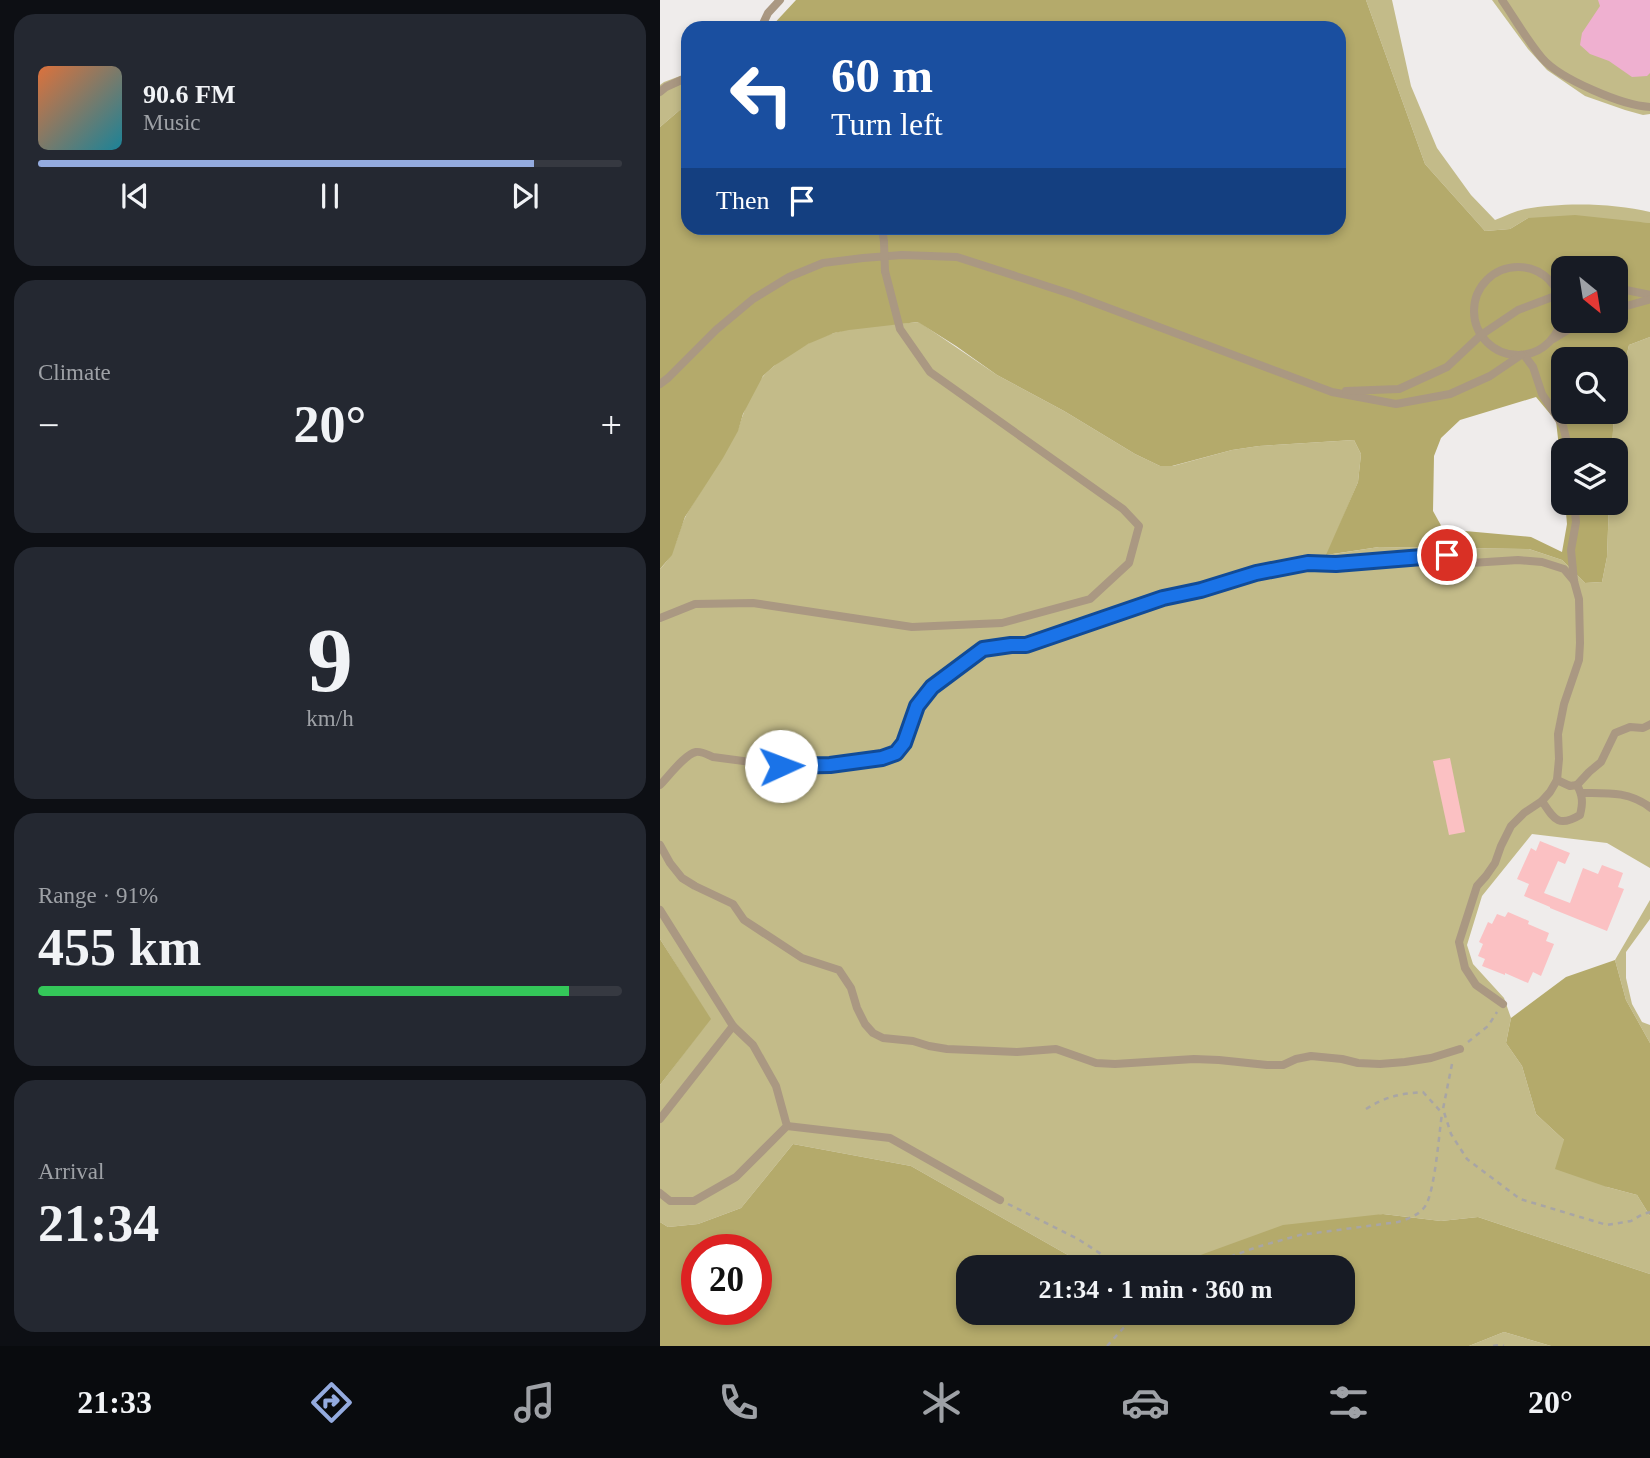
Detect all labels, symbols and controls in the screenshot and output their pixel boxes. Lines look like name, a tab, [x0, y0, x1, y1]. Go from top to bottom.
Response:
text: 60 m	[831, 48, 933, 103]
icon: left	[716, 49, 807, 140]
text: 90.6 FM	[143, 80, 235, 109]
text: Turn left	[831, 106, 943, 142]
text: Music	[143, 110, 201, 135]
icon: previous	[116, 177, 154, 215]
icon: pause	[311, 177, 349, 215]
icon: next	[506, 177, 544, 215]
icon: arrive	[783, 182, 821, 220]
text: Then	[716, 186, 769, 215]
north arrow	[1551, 256, 1628, 332]
map controls	[1551, 256, 1628, 515]
button: search	[1551, 347, 1628, 424]
text: Climate	[38, 360, 111, 385]
text: 20°	[294, 396, 366, 453]
text: −	[38, 404, 59, 446]
text: +	[601, 404, 622, 446]
button: layers	[1551, 438, 1628, 515]
pin	[1417, 525, 1477, 585]
icon: arrive	[1428, 536, 1466, 574]
text: 9	[307, 610, 353, 711]
text: km/h	[306, 706, 354, 731]
position arrow	[744, 729, 818, 803]
text: Range · 91%	[38, 883, 158, 908]
text: 455 km	[38, 919, 201, 976]
text: Arrival	[38, 1159, 104, 1184]
text: 21:34	[38, 1195, 159, 1252]
speed limit sign: 20	[681, 1234, 772, 1325]
text: 21:34 · 1 min · 360 m	[1039, 1275, 1273, 1304]
icon: directions	[307, 1378, 356, 1427]
icon: music	[510, 1378, 559, 1427]
icon: phone	[714, 1378, 763, 1427]
icon: climate	[917, 1378, 966, 1427]
icon: car	[1121, 1378, 1170, 1427]
icon: filters	[1324, 1378, 1373, 1427]
text: 21:33	[77, 1384, 152, 1420]
text: 20°	[1528, 1384, 1573, 1420]

